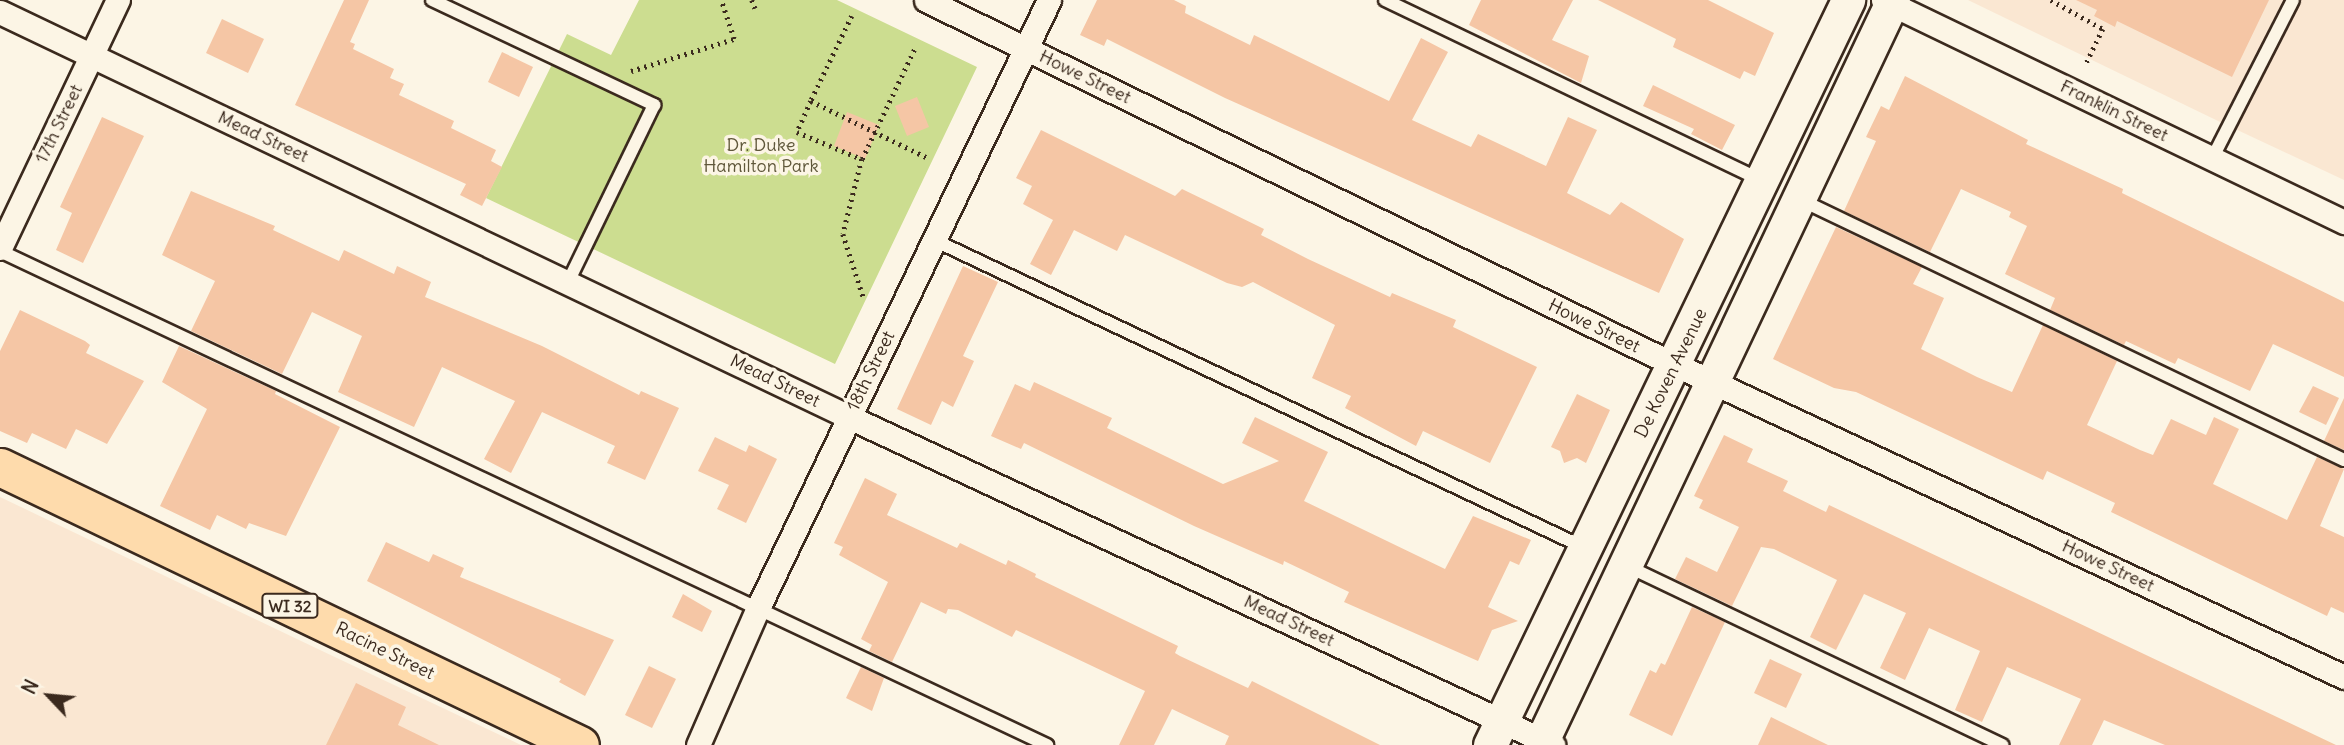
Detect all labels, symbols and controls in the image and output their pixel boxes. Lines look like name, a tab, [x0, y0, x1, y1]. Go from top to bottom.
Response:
street label: Howe Street	[1036, 46, 1134, 108]
street label: Franklin Street	[2057, 76, 2171, 146]
street label: 17th Street	[31, 81, 87, 167]
street label: Mead Street	[214, 107, 312, 167]
park label: Dr. Duke Hamilton Park	[703, 135, 819, 178]
street label: Howe Street	[1545, 295, 1643, 357]
street label: De Koven Avenue	[1630, 305, 1712, 441]
street label: 18th Street	[842, 327, 900, 415]
street label: Mead Street	[727, 350, 823, 412]
street label: Howe Street	[2058, 535, 2158, 597]
street label: Mead Street	[1240, 591, 1338, 651]
road number: WI 32	[260, 594, 320, 618]
street label: Racine Street	[332, 618, 438, 684]
north arrow	[14, 661, 84, 731]
text: N	[16, 676, 44, 698]

